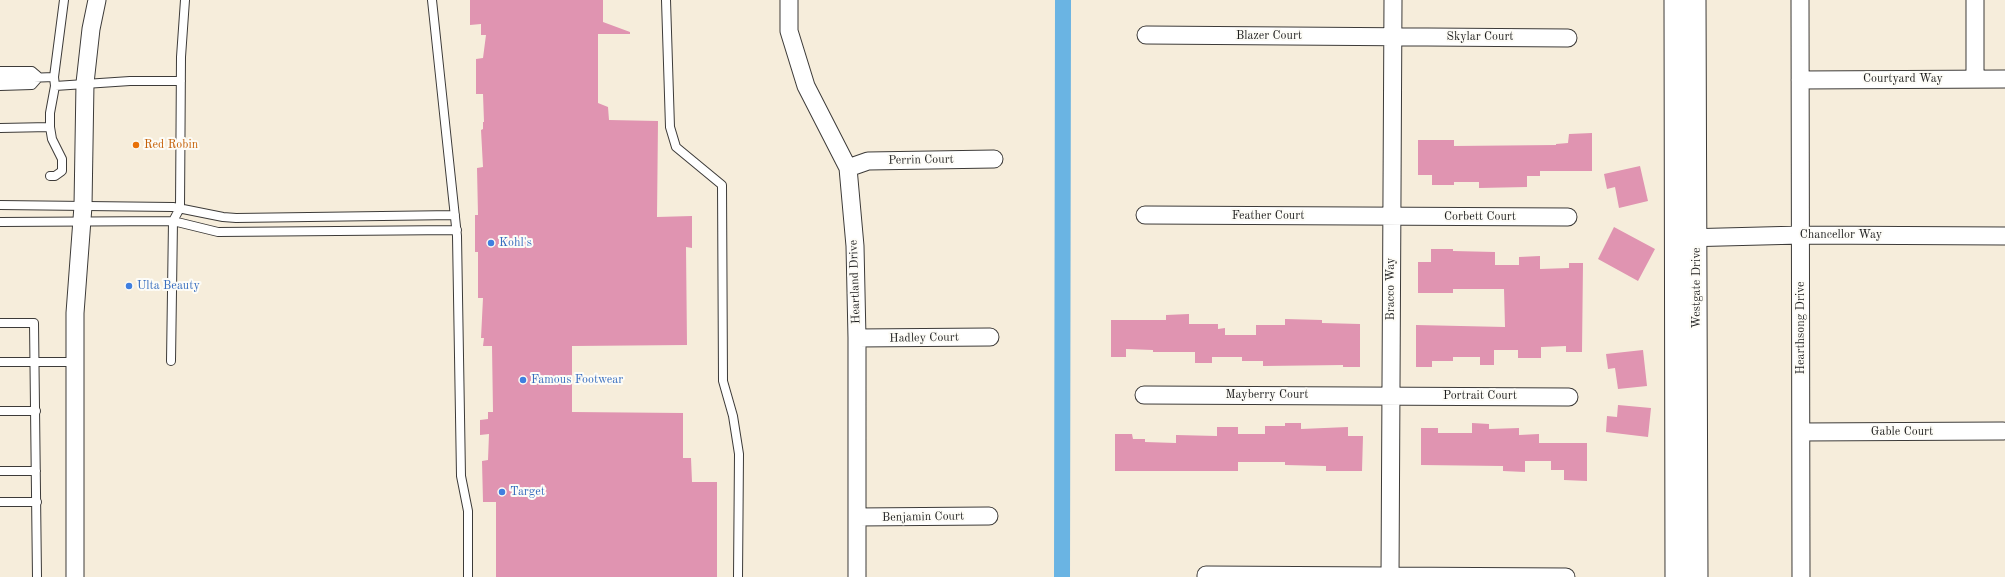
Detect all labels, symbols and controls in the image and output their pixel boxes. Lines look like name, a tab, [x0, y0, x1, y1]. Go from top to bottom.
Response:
street label: Blazer Court	[1236, 29, 1302, 43]
street label: Skylar Court	[1446, 30, 1514, 44]
street label: Courtyard Way	[1863, 72, 1943, 86]
place label: Red Robin	[144, 138, 198, 152]
marker: Red Robin	[131, 140, 141, 150]
street label: Perrin Court	[888, 152, 954, 168]
street label: Feather Court	[1232, 209, 1304, 223]
street label: Corbett Court	[1444, 210, 1516, 224]
street label: Chancellor Way	[1800, 228, 1882, 242]
place label: Kohl's	[499, 236, 532, 250]
marker: Kohl's	[486, 238, 496, 248]
street label: Heartland Drive	[846, 240, 864, 324]
street label: Westgate Drive	[1690, 248, 1704, 328]
street label: Bracco Way	[1384, 258, 1398, 320]
place label: Ulta Beauty	[137, 279, 200, 293]
marker: Ulta Beauty	[124, 281, 134, 291]
street label: Hearthsong Drive	[1794, 282, 1808, 374]
street label: Hadley Court	[889, 330, 959, 346]
place label: Famous Footwear	[531, 373, 623, 387]
marker: Famous Footwear	[518, 375, 528, 385]
street label: Mayberry Court	[1226, 388, 1308, 402]
street label: Portrait Court	[1443, 389, 1517, 403]
street label: Gable Court	[1871, 425, 1933, 439]
place label: Target	[510, 485, 545, 499]
marker: Target	[497, 487, 507, 497]
street label: Benjamin Court	[882, 509, 964, 525]

